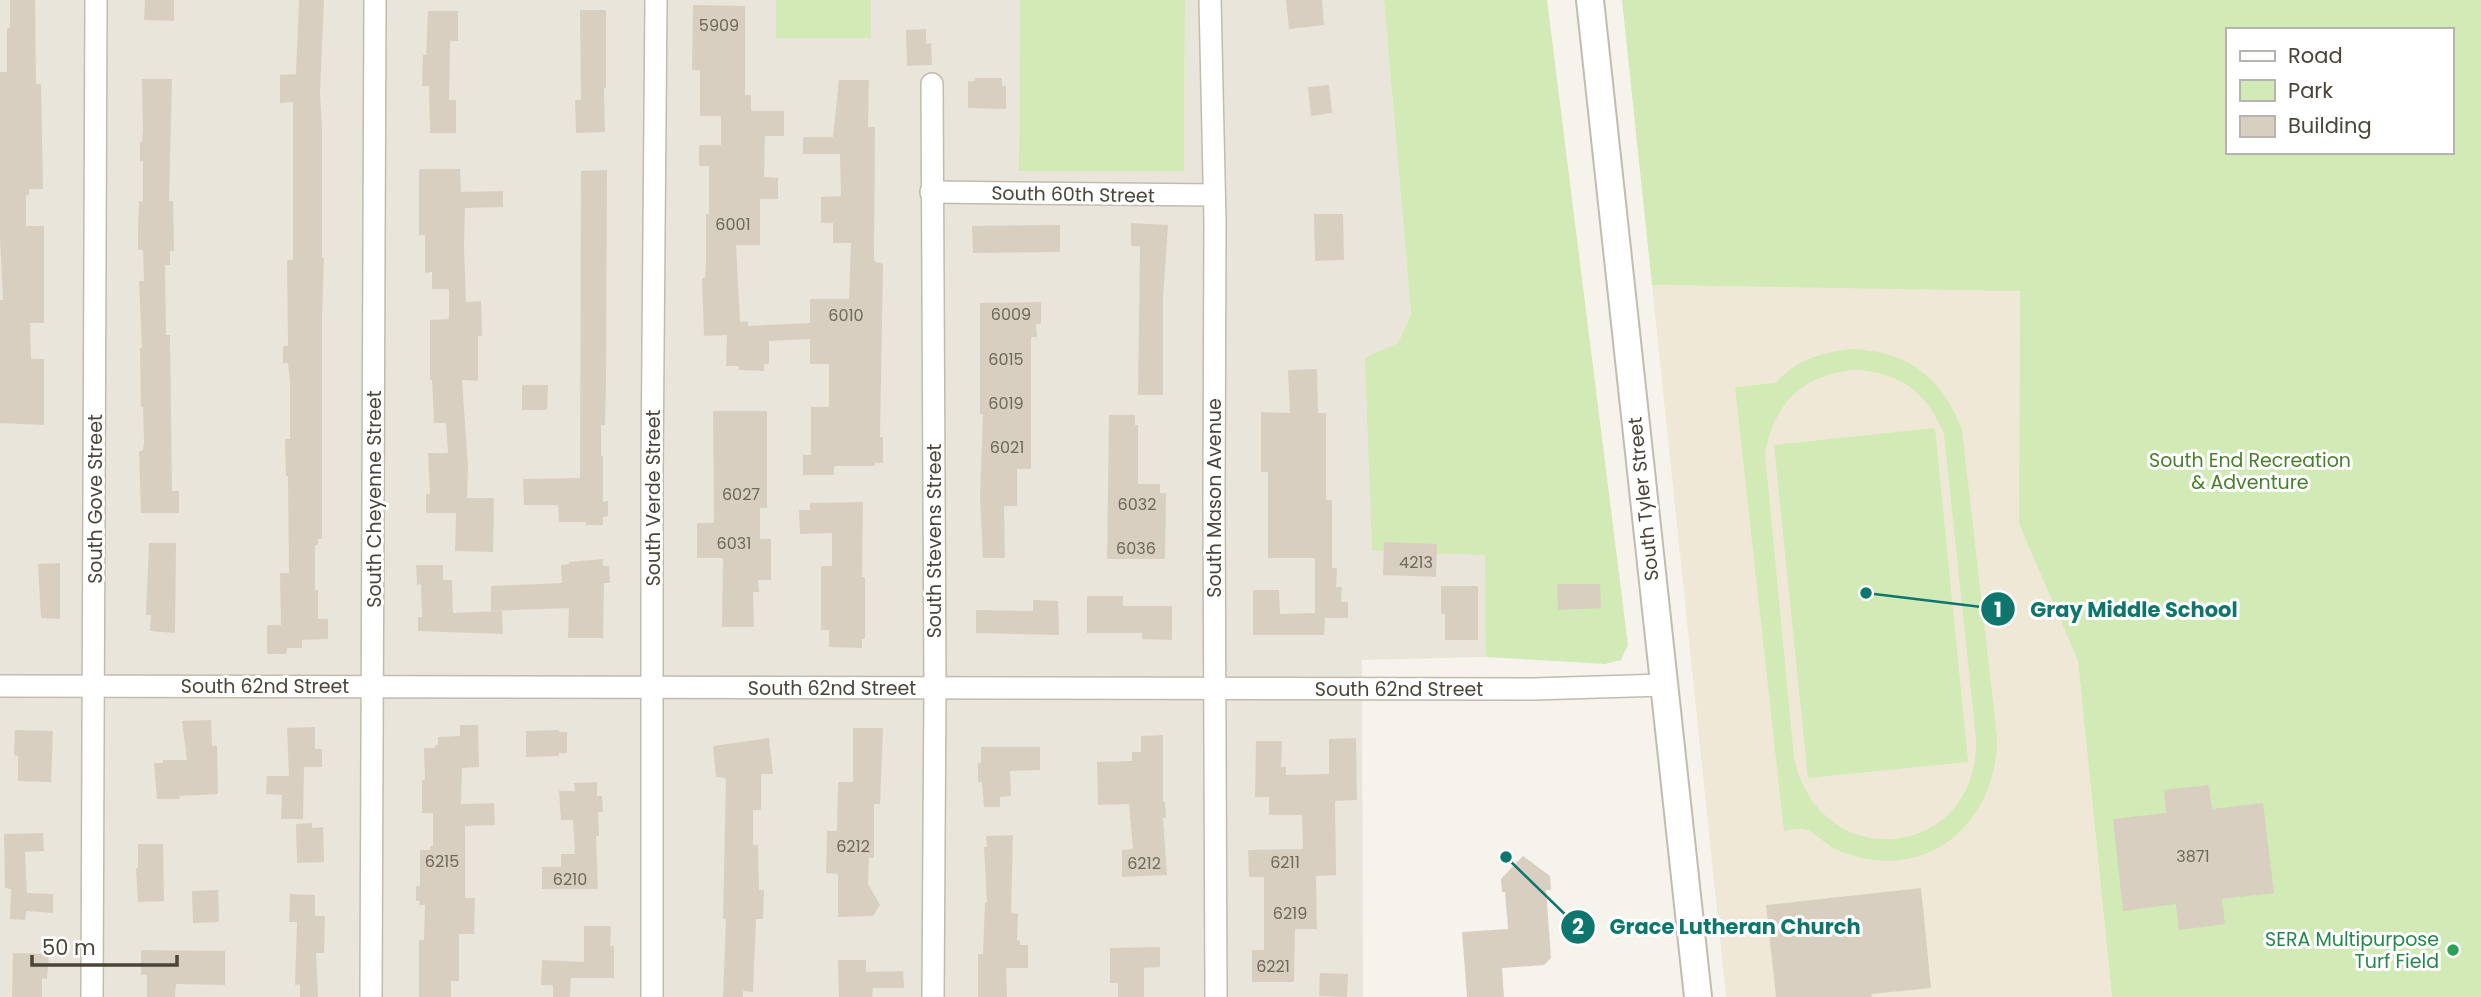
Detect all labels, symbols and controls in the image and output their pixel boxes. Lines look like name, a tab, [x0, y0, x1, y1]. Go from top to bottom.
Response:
house number: 5909	[699, 14, 739, 37]
legend	[2226, 28, 2453, 154]
text: Road	[2288, 41, 2343, 70]
text: Park	[2288, 76, 2333, 105]
text: Building	[2288, 111, 2372, 140]
street label: South 60th Street	[991, 180, 1155, 209]
house number: 6001	[715, 213, 751, 236]
house number: 6009	[991, 303, 1031, 326]
house number: 6010	[828, 304, 864, 327]
house number: 6015	[988, 348, 1024, 371]
street label: South Cheyenne Street	[361, 390, 388, 608]
house number: 6019	[988, 392, 1024, 415]
street label: South Mason Avenue	[1201, 398, 1228, 598]
street label: South Verde Street	[640, 410, 667, 586]
street label: South Gove Street	[82, 414, 109, 584]
street label: South Tyler Street	[1621, 415, 1666, 582]
house number: 6021	[990, 436, 1024, 459]
street label: South Stevens Street	[921, 444, 948, 638]
park label: South End Recreation & Adventure	[2149, 447, 2351, 496]
house number: 6027	[722, 483, 760, 506]
house number: 6032	[1118, 493, 1156, 516]
house number: 6031	[717, 532, 751, 555]
house number: 6036	[1116, 537, 1156, 560]
house number: 4213	[1399, 551, 1433, 574]
callout: Gray Middle School	[1981, 588, 2251, 630]
text: 1	[1994, 595, 2002, 624]
text: Gray Middle School	[2030, 595, 2238, 624]
street label: South 62nd Street	[181, 673, 349, 700]
street label: South 62nd Street	[748, 675, 916, 702]
street label: South 62nd Street	[1315, 676, 1483, 703]
house number: 6212	[836, 835, 870, 858]
house number: 3871	[2176, 845, 2210, 868]
house number: 6215	[425, 850, 459, 873]
house number: 6211	[1270, 851, 1300, 874]
house number: 6212	[1127, 852, 1161, 875]
house number: 6210	[553, 868, 587, 891]
house number: 6219	[1273, 902, 1307, 925]
callout: Grace Lutheran Church	[1561, 906, 1875, 948]
text: 2	[1572, 912, 1584, 941]
text: Grace Lutheran Church	[1609, 912, 1861, 941]
scale bar	[32, 923, 177, 967]
place label: SERA Multipurpose Turf Field	[2265, 926, 2439, 975]
text: 50 m	[42, 933, 96, 962]
marker: SERA Multipurpose Turf Field	[2445, 942, 2461, 958]
house number: 6221	[1256, 955, 1290, 978]

